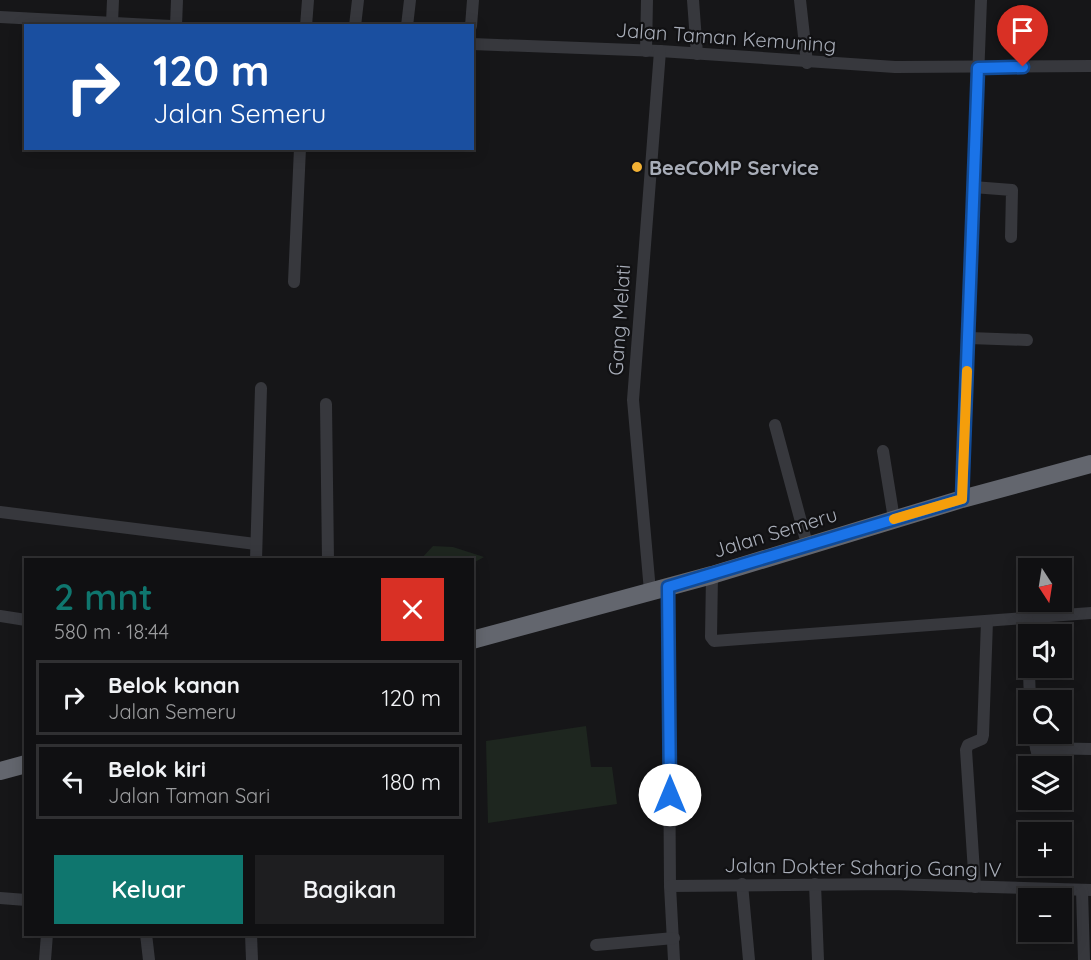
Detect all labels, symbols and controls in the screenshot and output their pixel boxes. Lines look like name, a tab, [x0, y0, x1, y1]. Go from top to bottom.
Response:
pin	[997, 5, 1048, 67]
icon: arrive	[1006, 14, 1039, 47]
street label: Jalan Taman Kemuning	[615, 17, 837, 57]
text: 120 m	[153, 44, 270, 97]
icon: right	[54, 48, 132, 126]
text: Jalan Semeru	[153, 96, 326, 130]
place label: BeeCOMP Service	[649, 155, 819, 180]
marker: BeeCOMP Service	[630, 160, 644, 174]
street label: Gang Melati	[603, 264, 635, 376]
street label: Jalan Semeru	[710, 501, 840, 563]
north arrow	[1018, 558, 1072, 612]
map controls	[1018, 558, 1072, 942]
text: 2 mnt	[54, 574, 153, 619]
button: close	[381, 578, 444, 641]
text: 580 m · 18:44	[54, 619, 169, 644]
button: sound	[1018, 624, 1072, 678]
text: Belok kanan	[108, 671, 240, 699]
icon: right	[57, 681, 90, 714]
text: 120 m	[382, 684, 441, 712]
button: search	[1018, 690, 1072, 744]
text: Jalan Semeru	[108, 699, 236, 724]
text: Belok kiri	[108, 755, 206, 783]
button: layers	[1018, 756, 1072, 810]
position arrow	[638, 763, 702, 827]
icon: left	[57, 765, 90, 798]
text: 180 m	[382, 768, 441, 796]
text: Jalan Taman Sari	[108, 783, 270, 808]
button: +	[1018, 822, 1072, 876]
street label: Jalan Dokter Saharjo Gang IV	[724, 852, 1002, 882]
button: Keluar	[54, 855, 243, 924]
button: Bagikan	[255, 855, 444, 924]
button: −	[1018, 888, 1072, 942]

